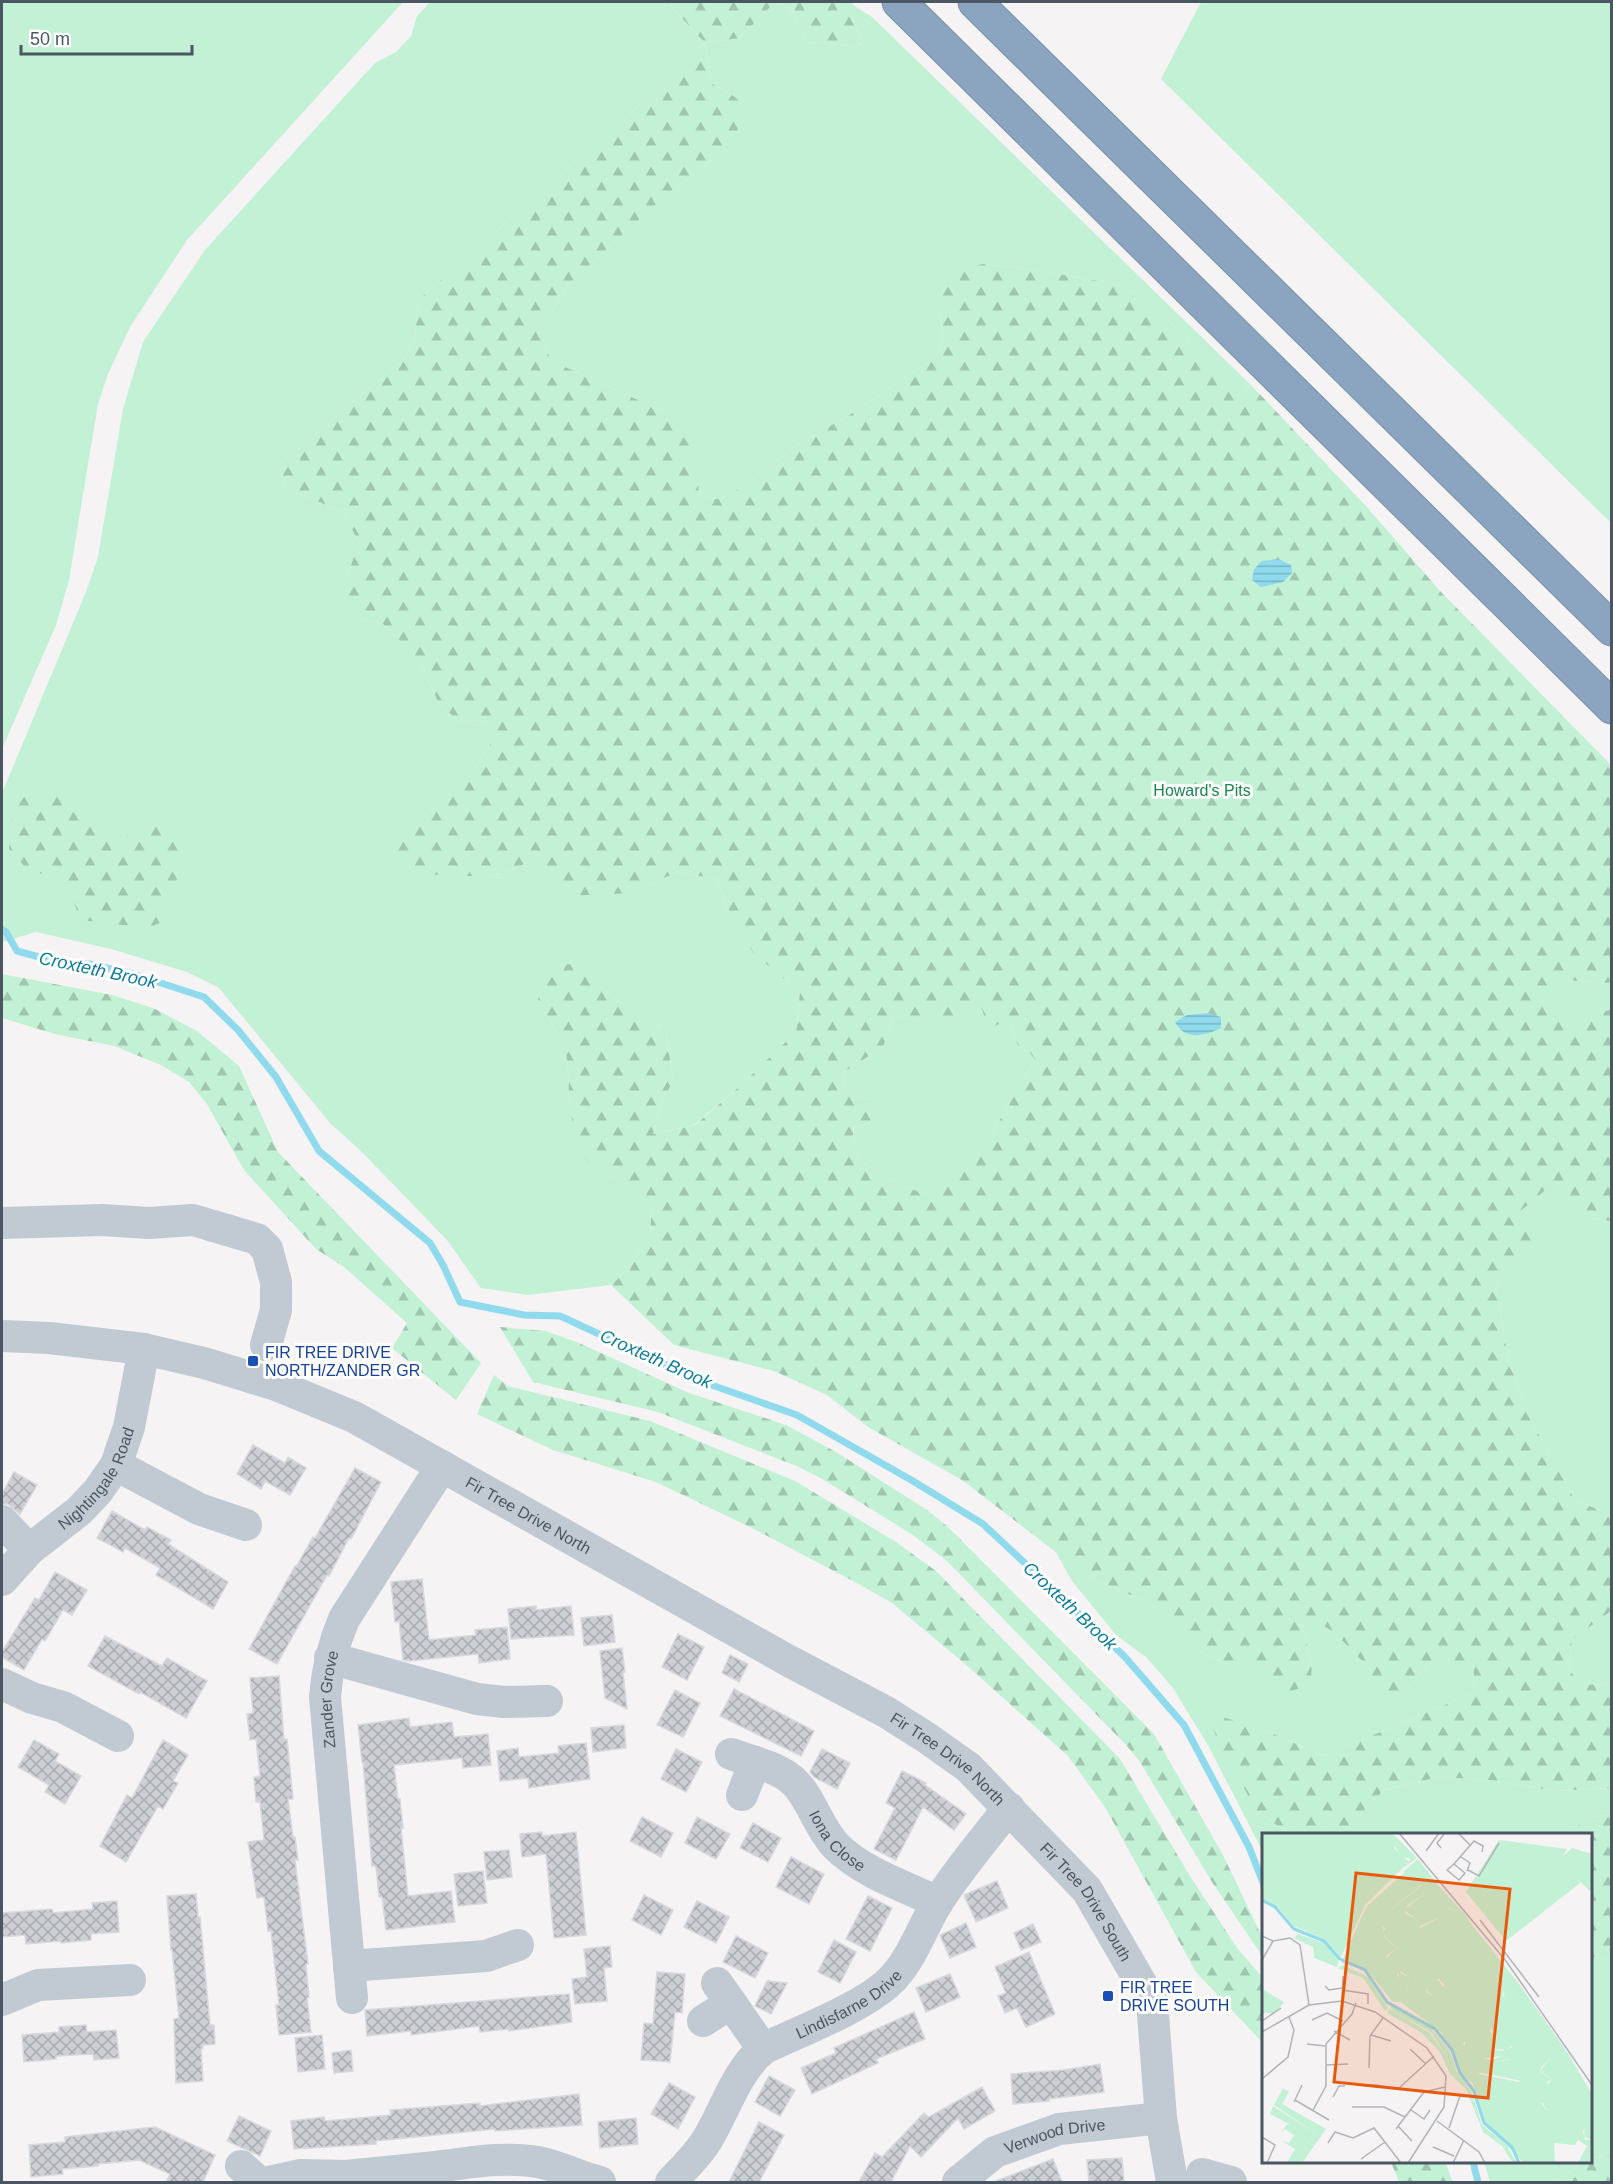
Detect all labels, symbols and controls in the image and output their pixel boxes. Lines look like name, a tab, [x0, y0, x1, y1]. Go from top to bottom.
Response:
scale bar	[21, 18, 192, 56]
text: 50 m	[30, 29, 70, 49]
park label: Howard's Pits	[1153, 782, 1251, 799]
water label: Croxteth Brook	[37, 948, 160, 992]
water label: Croxteth Brook	[597, 1325, 716, 1393]
place label: FIR TREE DRIVE NORTH/ZANDER GR	[265, 1344, 420, 1379]
marker: FIR TREE DRIVE NORTH/ZANDER GR	[246, 1354, 260, 1368]
street label: Nightingale Road	[55, 1425, 137, 1533]
street label: Fir Tree Drive North	[463, 1474, 594, 1557]
water label: Croxteth Brook	[1019, 1558, 1121, 1655]
street label: Zander Grove	[317, 1648, 342, 1749]
street label: Fir Tree Drive North	[887, 1709, 1008, 1809]
street label: Iona Close	[806, 1807, 868, 1875]
inset map	[1262, 1833, 1592, 2163]
street label: Fir Tree Drive South	[1037, 1839, 1134, 1964]
street label: Lindisfarne Drive	[793, 1967, 905, 2042]
place label: FIR TREE DRIVE SOUTH	[1120, 1979, 1229, 2014]
marker: FIR TREE DRIVE SOUTH	[1101, 1989, 1115, 2003]
street label: Verwood Drive	[1002, 2116, 1106, 2157]

